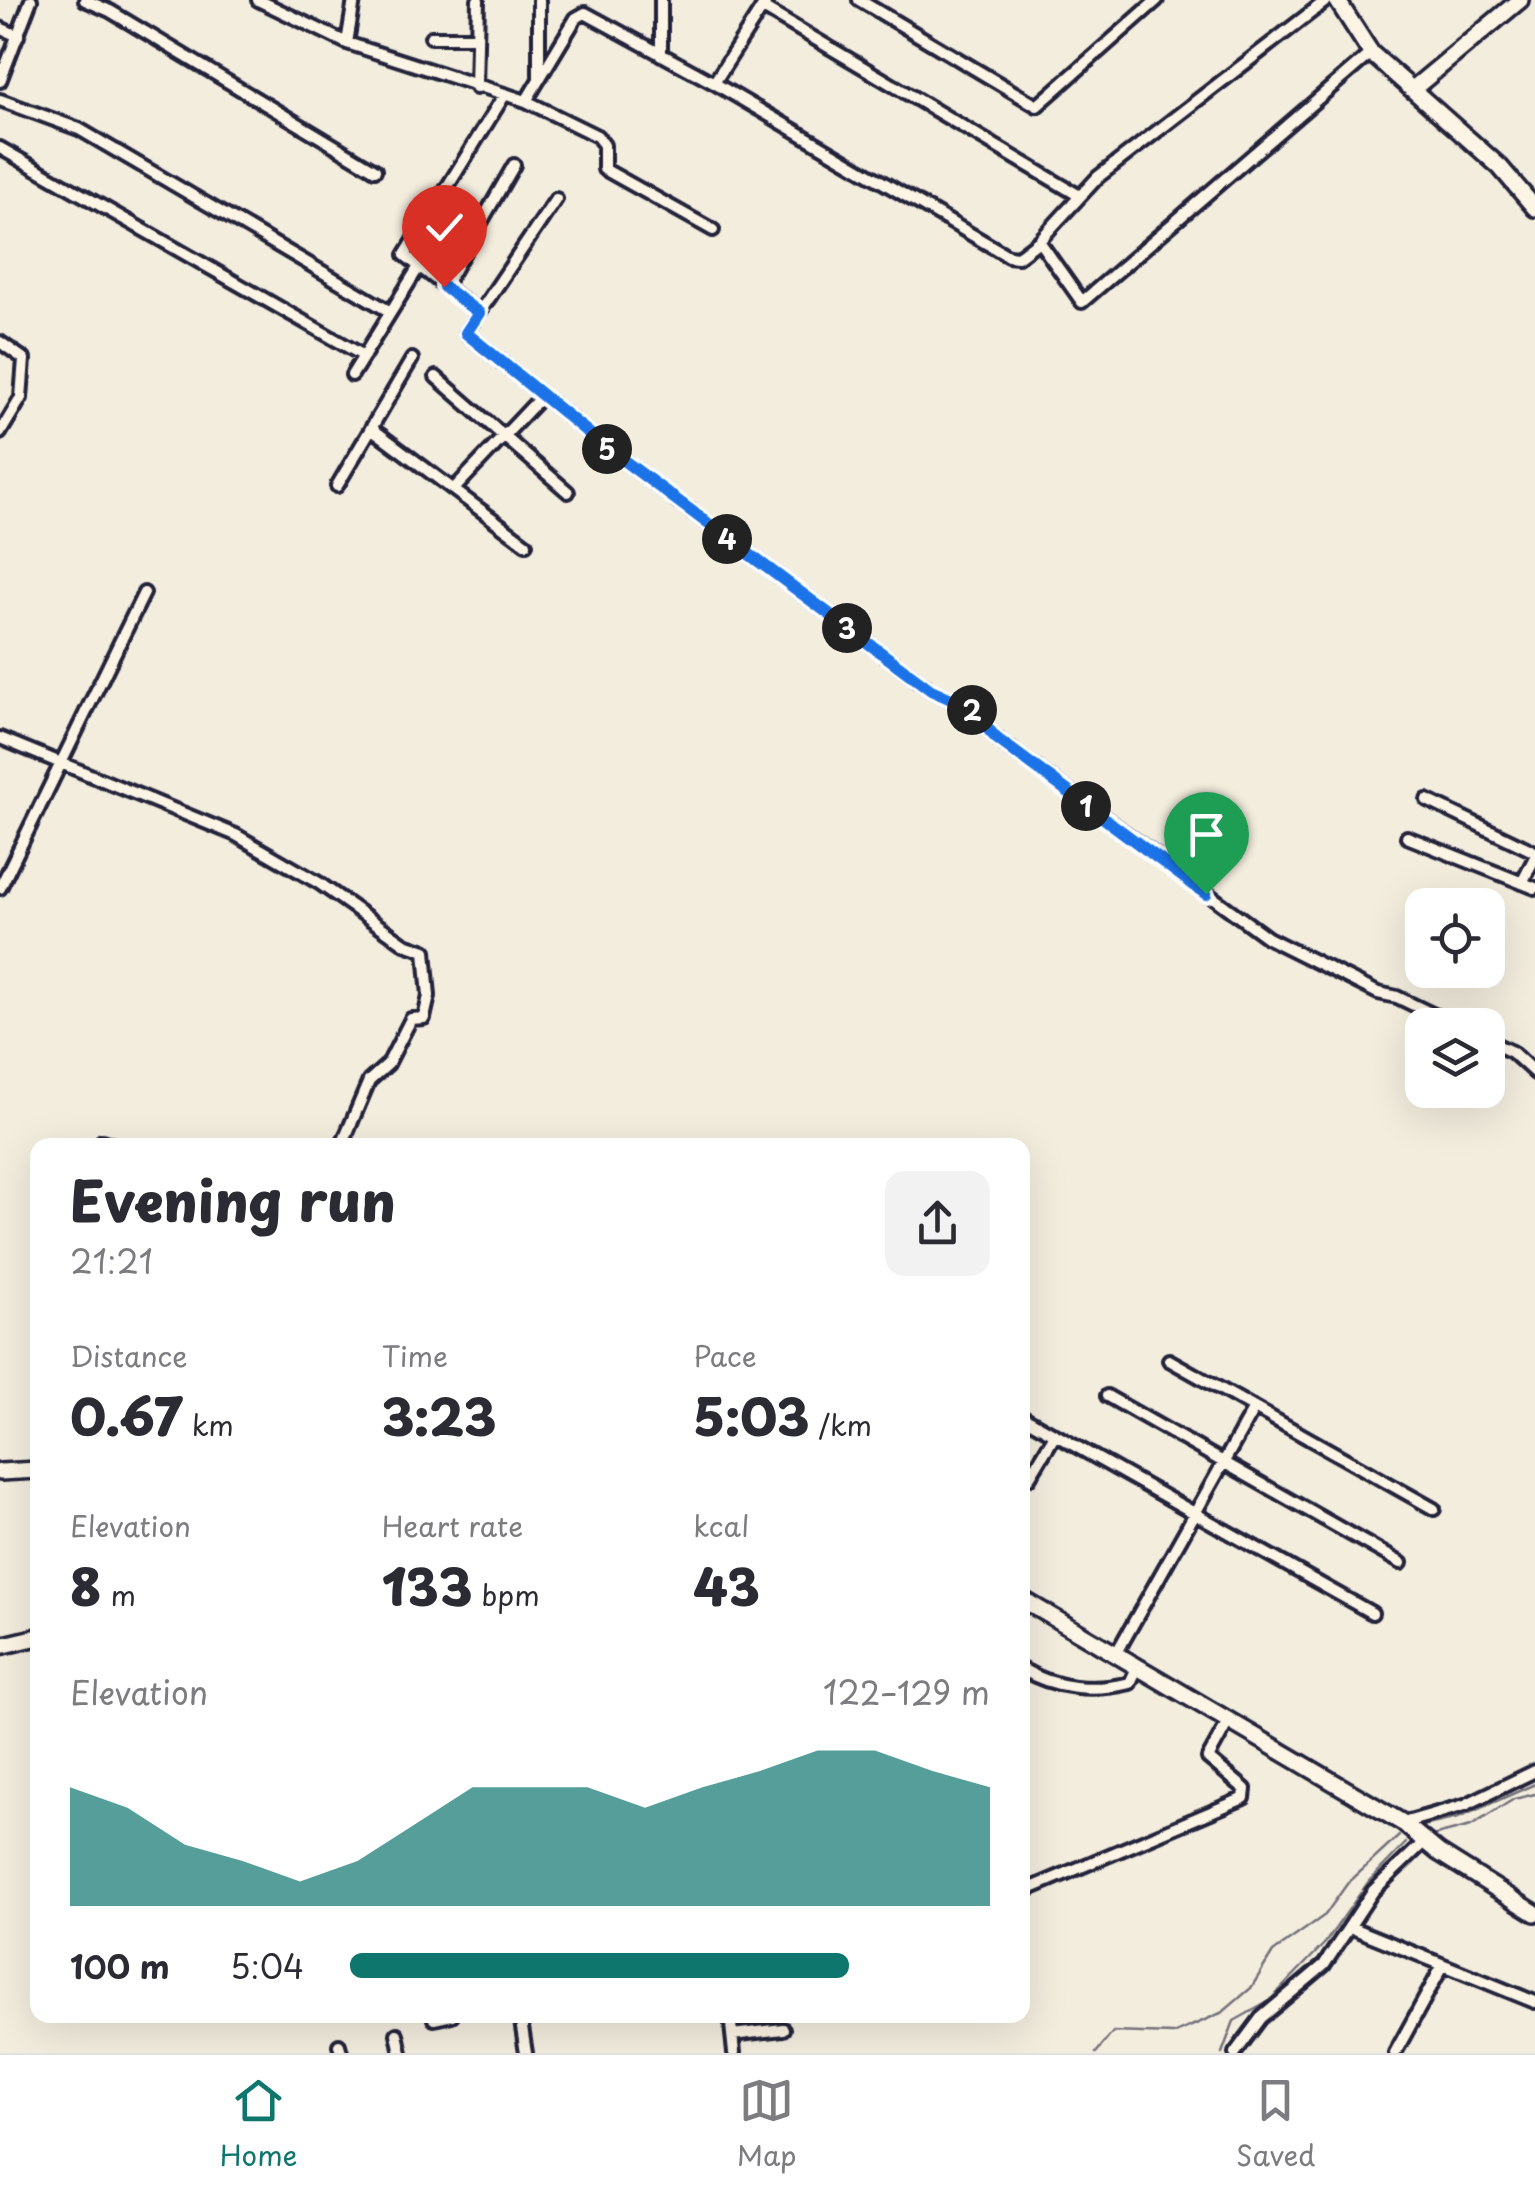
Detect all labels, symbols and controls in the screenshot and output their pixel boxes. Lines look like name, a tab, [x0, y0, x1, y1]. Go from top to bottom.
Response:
pin	[402, 185, 487, 288]
icon: check	[417, 200, 472, 255]
pin: 5	[582, 424, 632, 474]
text: 5	[598, 427, 616, 470]
pin: 4	[702, 514, 752, 564]
text: 4	[717, 517, 737, 560]
pin: 3	[822, 603, 872, 653]
text: 3	[838, 606, 856, 649]
pin: 2	[947, 685, 997, 735]
text: 2	[962, 688, 982, 731]
pin: 1	[1061, 781, 1111, 831]
text: 1	[1079, 784, 1093, 827]
pin	[1164, 792, 1249, 895]
icon: arrive	[1179, 807, 1234, 862]
map controls	[1405, 888, 1505, 1108]
button: locate	[1405, 888, 1505, 988]
button: layers	[1405, 1008, 1505, 1108]
text: Evening run	[70, 1158, 396, 1241]
button: share	[885, 1171, 990, 1276]
text: 21:21	[70, 1237, 153, 1285]
text: Distance	[70, 1334, 188, 1377]
text: Time	[382, 1334, 448, 1377]
text: Pace	[693, 1334, 757, 1377]
text: 0.67	[70, 1377, 183, 1453]
text: 3:23	[382, 1377, 496, 1453]
text: 5:03	[693, 1377, 809, 1453]
text: km	[183, 1403, 234, 1446]
text: /km	[809, 1403, 872, 1446]
text: Elevation	[70, 1504, 191, 1547]
text: Heart rate	[382, 1504, 523, 1547]
text: kcal	[693, 1504, 749, 1547]
text: 8	[70, 1547, 101, 1623]
text: 133	[382, 1547, 473, 1623]
text: 43	[693, 1547, 760, 1623]
text: m	[101, 1573, 136, 1616]
text: bpm	[473, 1573, 540, 1616]
text: Elevation	[70, 1668, 208, 1716]
text: 122–129 m	[823, 1668, 990, 1716]
text: 100 m	[70, 1942, 170, 1990]
text: 5:04	[230, 1942, 304, 1990]
tab: Home	[220, 2073, 297, 2176]
tab: Map	[737, 2073, 797, 2176]
tab: Saved	[1236, 2073, 1315, 2176]

